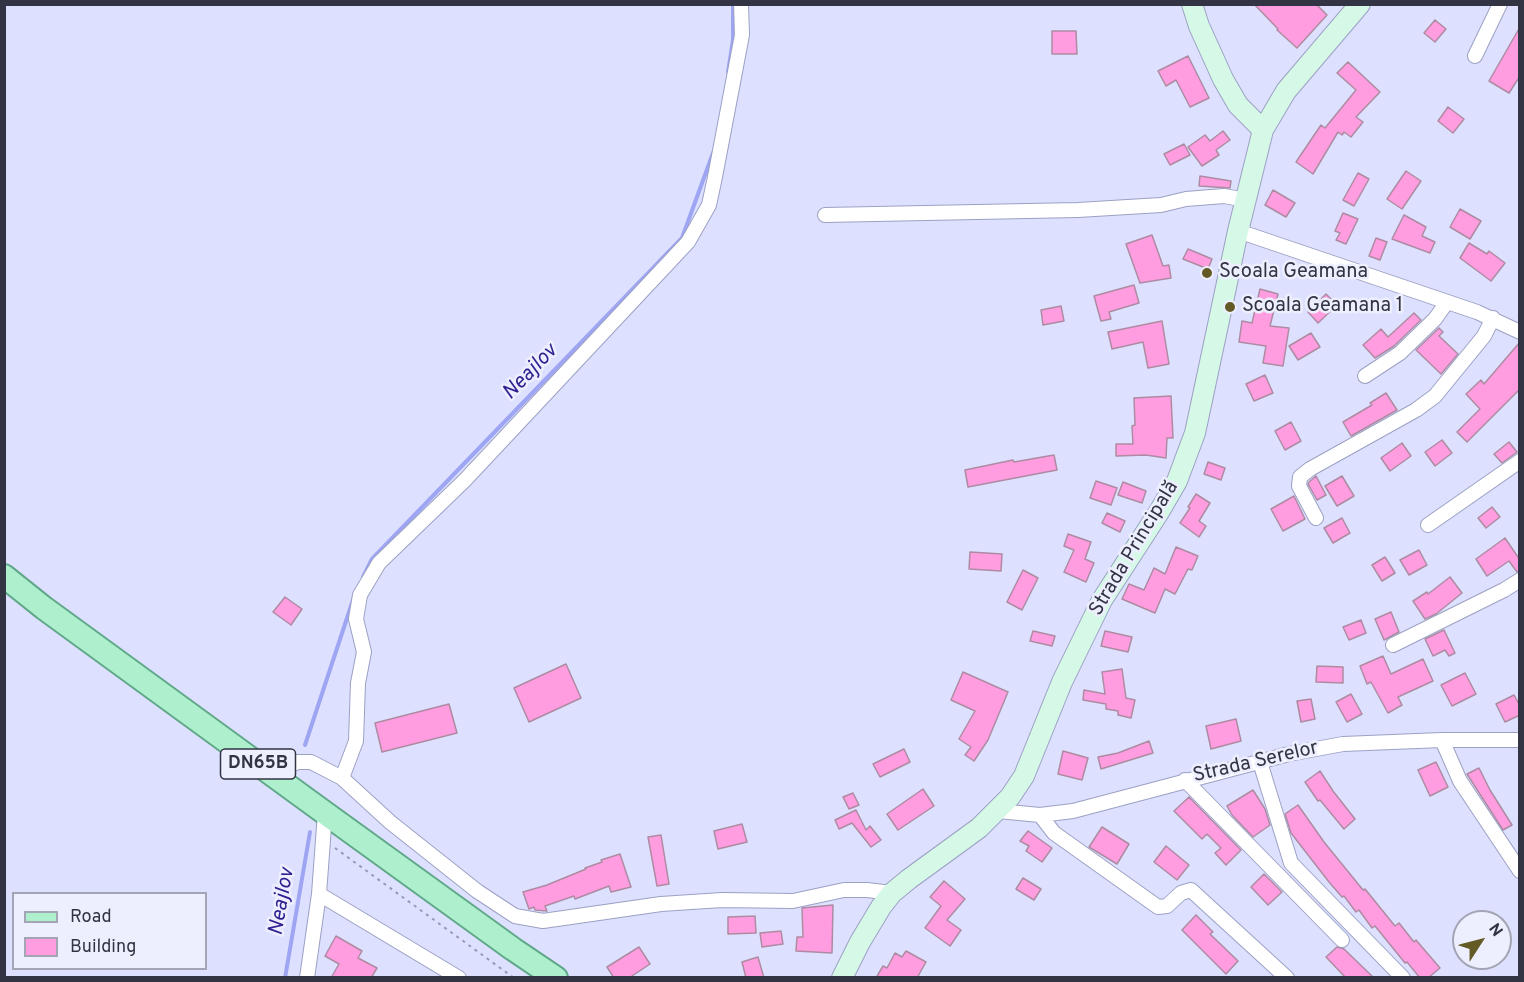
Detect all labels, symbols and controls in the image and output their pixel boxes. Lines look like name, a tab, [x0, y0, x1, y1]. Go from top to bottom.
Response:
place label: Scoala Geamana	[1219, 261, 1368, 285]
marker: Scoala Geamana	[1200, 266, 1214, 280]
place label: Scoala Geamana 1	[1242, 295, 1403, 319]
marker: Scoala Geamana 1	[1223, 300, 1237, 314]
water label: Neajlov	[498, 340, 564, 406]
street label: Strada Principală	[1085, 477, 1185, 621]
street label: Strada Serelor	[1191, 737, 1321, 789]
road number: DN65B	[220, 749, 296, 779]
water label: Neajlov	[265, 866, 301, 938]
legend	[12, 892, 207, 970]
text: Road	[70, 906, 112, 929]
north arrow	[1452, 910, 1512, 970]
text: N	[1483, 920, 1506, 941]
text: Building	[70, 936, 136, 959]

